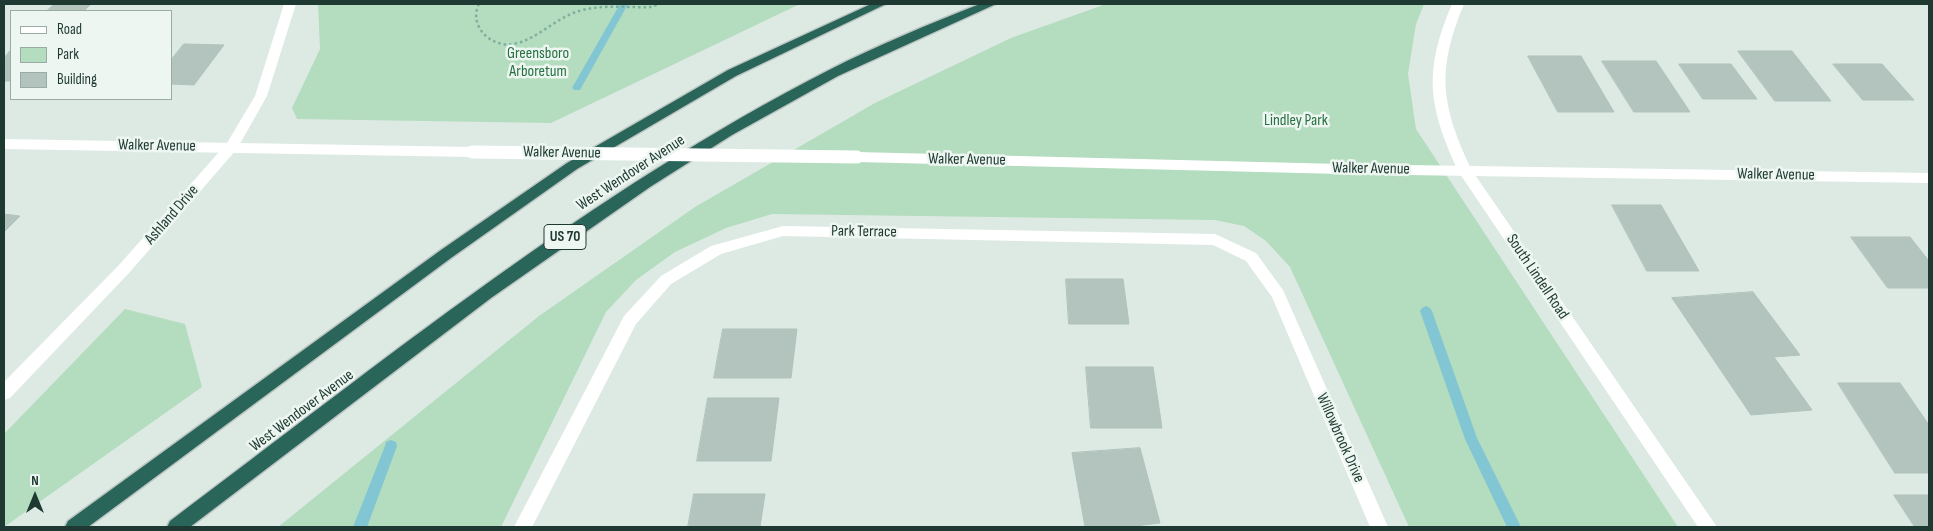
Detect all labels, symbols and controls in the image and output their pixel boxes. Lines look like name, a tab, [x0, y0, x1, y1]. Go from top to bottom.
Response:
legend	[10, 10, 172, 100]
text: Road	[57, 20, 82, 39]
park label: Greensboro Arboretum	[507, 44, 569, 82]
text: Park	[57, 45, 79, 64]
text: Building	[57, 70, 97, 89]
park label: Lindley Park	[1264, 111, 1328, 131]
street label: West Wendover Avenue	[573, 131, 689, 215]
street label: Walker Avenue	[118, 136, 196, 156]
street label: Walker Avenue	[523, 143, 601, 163]
street label: Walker Avenue	[928, 150, 1006, 170]
street label: Walker Avenue	[1332, 159, 1410, 179]
street label: Walker Avenue	[1737, 165, 1815, 185]
street label: Ashland Drive	[141, 181, 203, 249]
street label: Park Terrace	[831, 222, 897, 242]
road number: US 70	[544, 224, 586, 250]
street label: South Lindell Road	[1502, 231, 1572, 323]
street label: West Wendover Avenue	[246, 366, 358, 456]
street label: Willowbrook Drive	[1312, 390, 1368, 486]
north arrow	[10, 471, 60, 521]
text: N	[31, 472, 39, 489]

